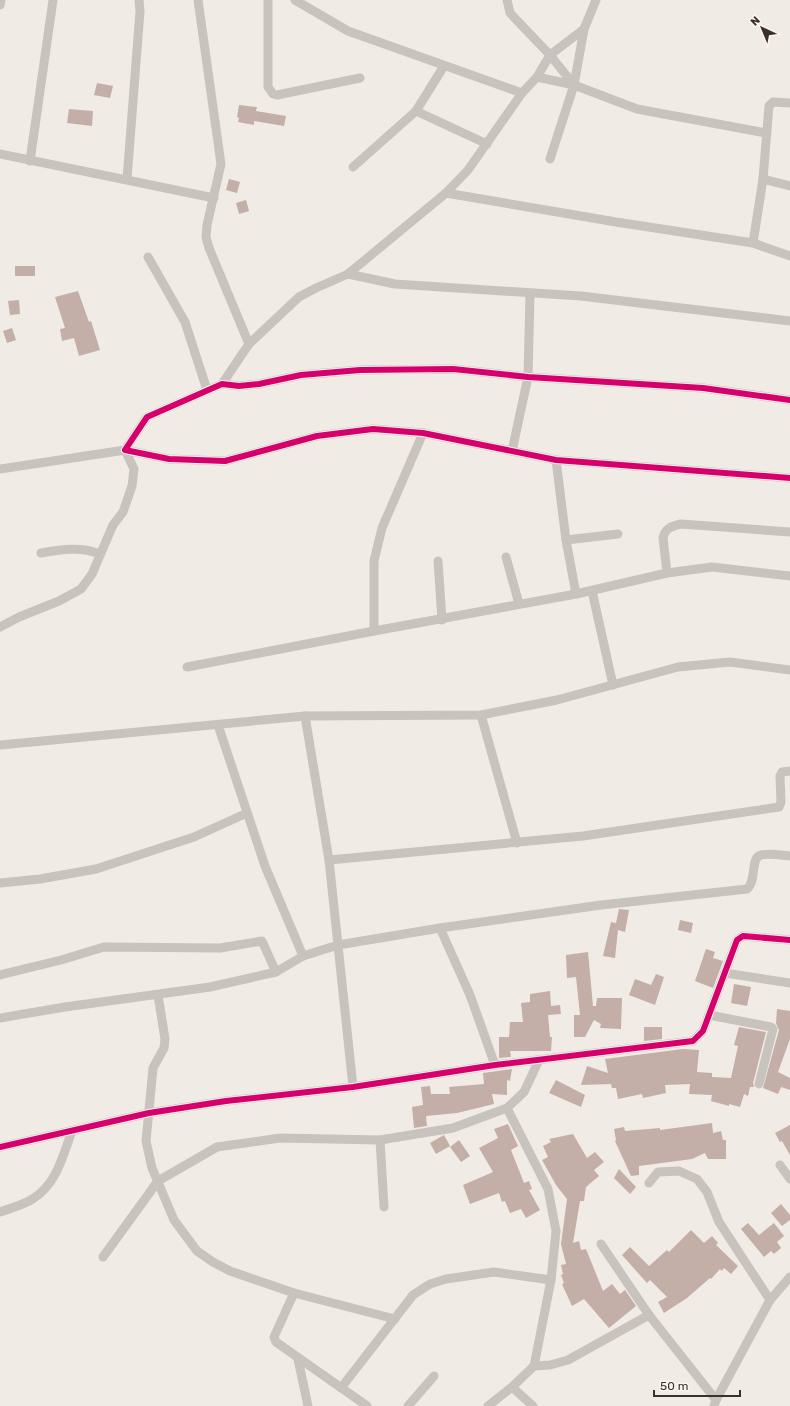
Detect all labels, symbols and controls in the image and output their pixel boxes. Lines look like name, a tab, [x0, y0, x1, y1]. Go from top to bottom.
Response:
north arrow	[742, 8, 782, 48]
text: N	[748, 14, 763, 29]
scale bar	[654, 1372, 740, 1398]
text: 50 m	[660, 1379, 688, 1393]

